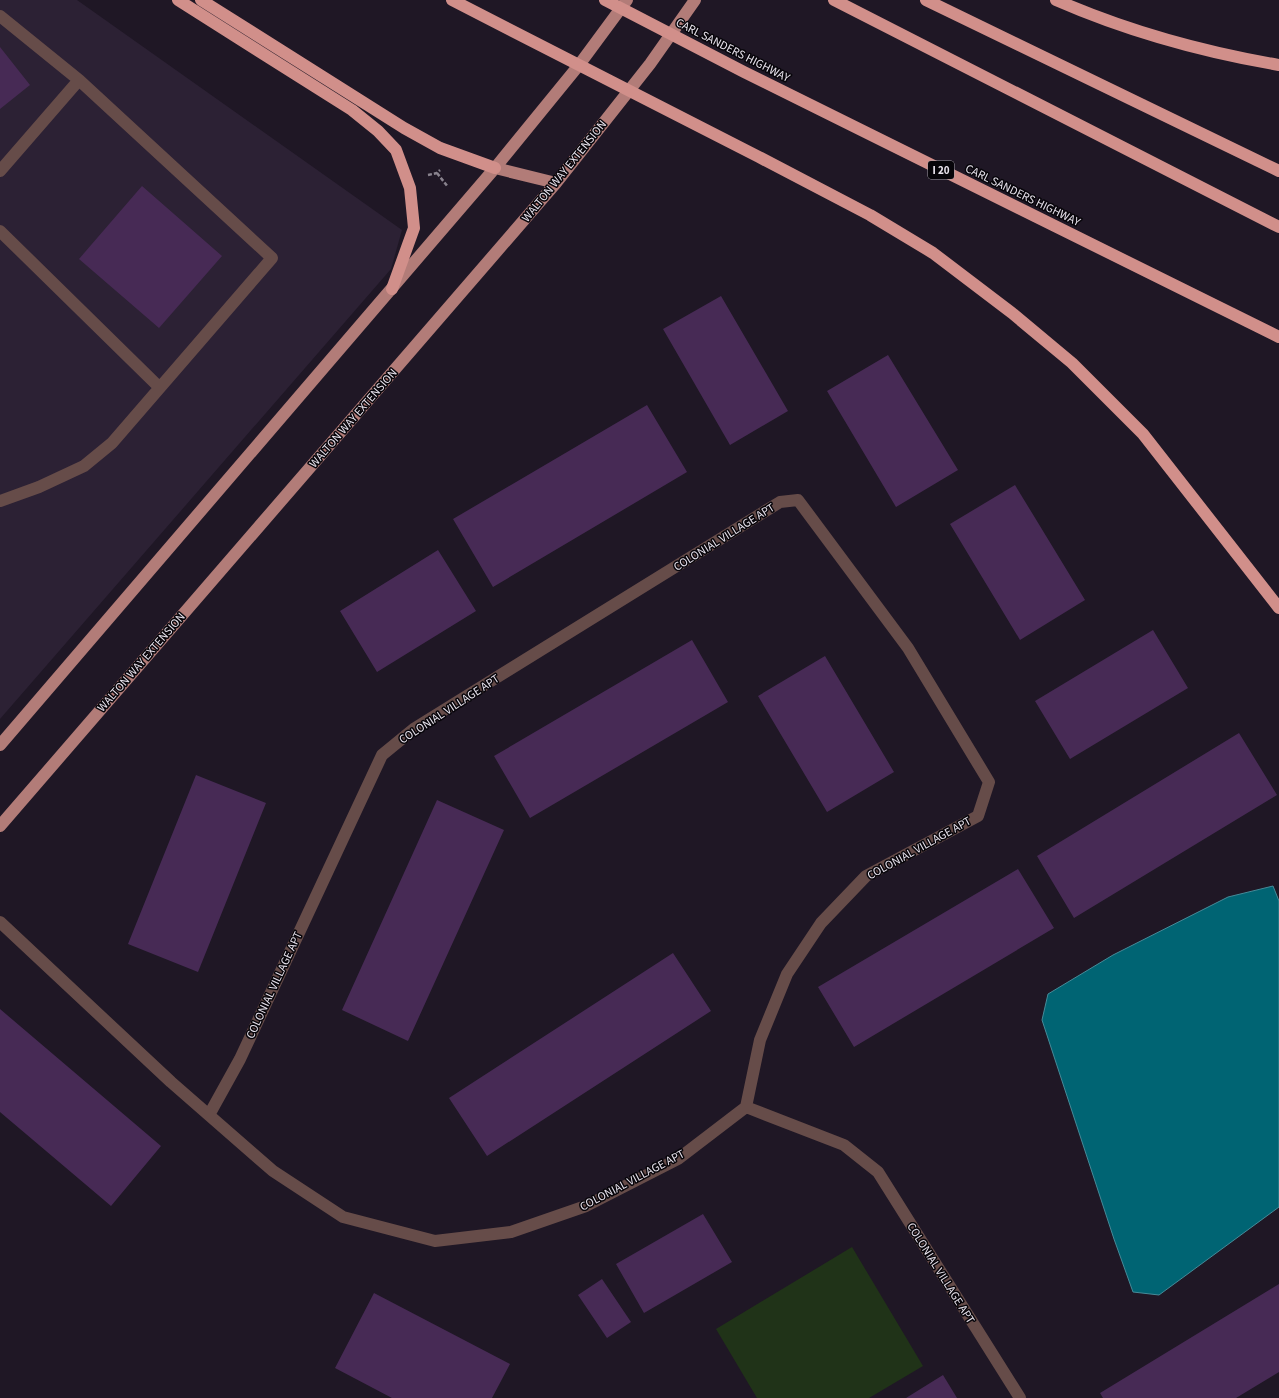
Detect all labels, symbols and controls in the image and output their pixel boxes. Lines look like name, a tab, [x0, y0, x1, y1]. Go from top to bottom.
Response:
street label: CARL SANDERS HIGHWAY	[673, 14, 793, 87]
street label: WALTON WAY EXTENSION	[518, 117, 611, 226]
street label: CARL SANDERS HIGHWAY	[962, 160, 1083, 231]
road number: I 20	[928, 161, 954, 179]
street label: WALTON WAY EXTENSION	[305, 365, 401, 472]
street label: COLONIAL VILLAGE APT	[670, 499, 779, 576]
street label: WALTON WAY EXTENSION	[93, 609, 189, 716]
street label: COLONIAL VILLAGE APT	[396, 670, 503, 748]
street label: COLONIAL VILLAGE APT	[864, 812, 975, 884]
street label: COLONIAL VILLAGE APT	[242, 928, 307, 1042]
street label: COLONIAL VILLAGE APT	[577, 1145, 688, 1215]
street label: COLONIAL VILLAGE APT	[902, 1219, 979, 1328]

